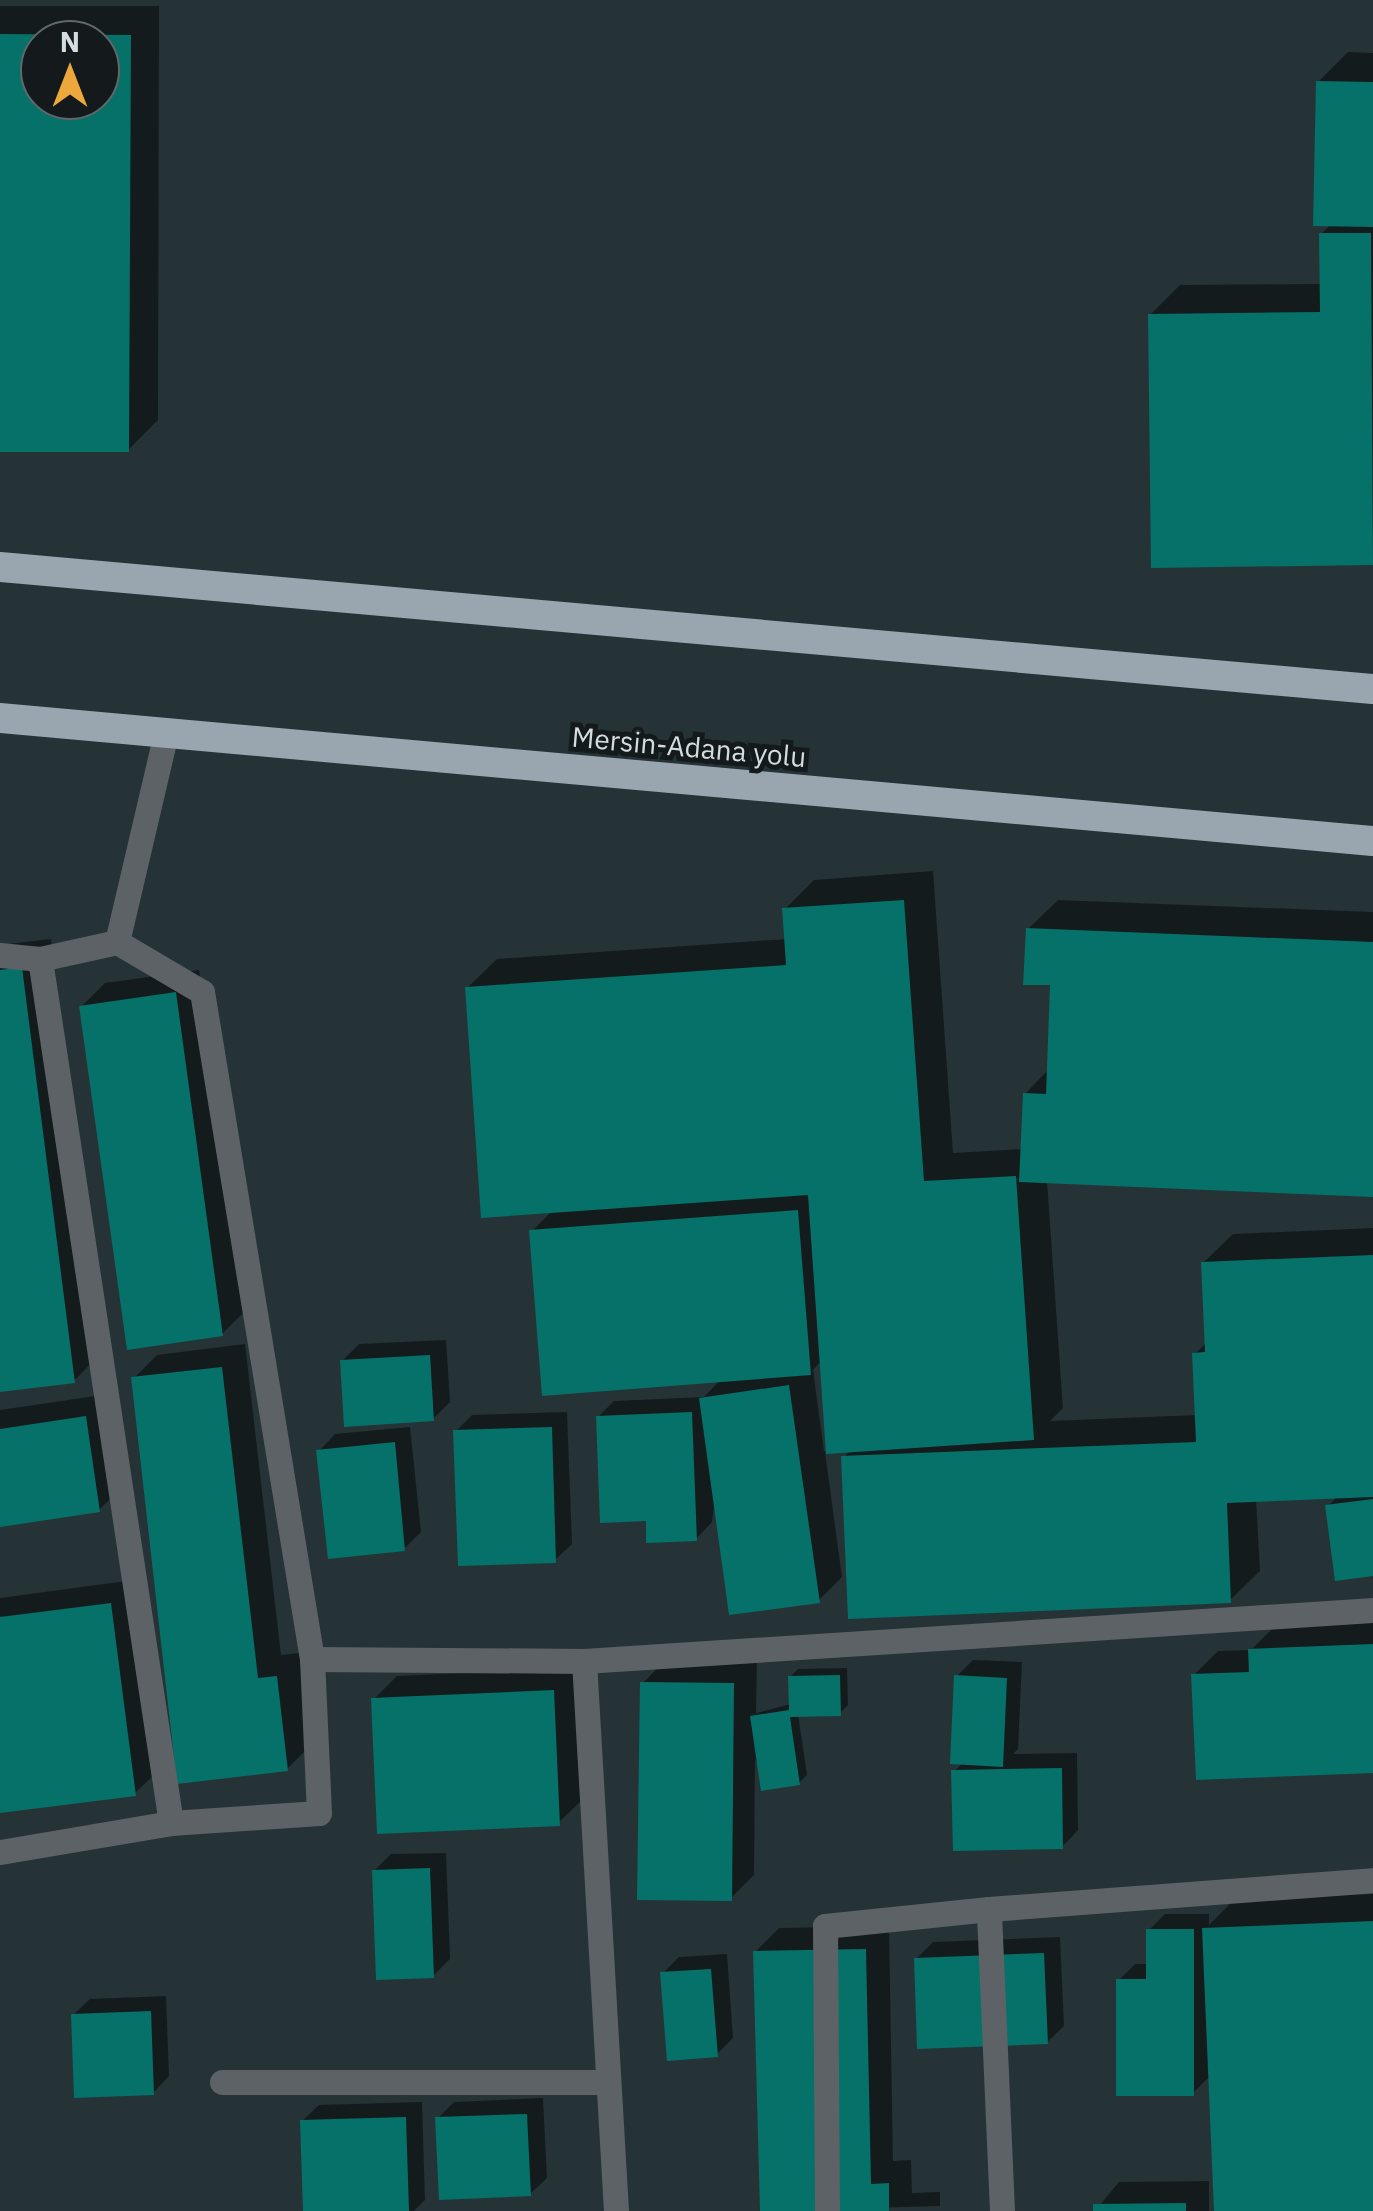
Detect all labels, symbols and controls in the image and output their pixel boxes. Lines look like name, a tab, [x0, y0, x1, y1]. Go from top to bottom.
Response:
north arrow	[20, 20, 120, 120]
text: N	[60, 23, 80, 60]
street label: Mersin-Adana yolu	[570, 720, 808, 774]

